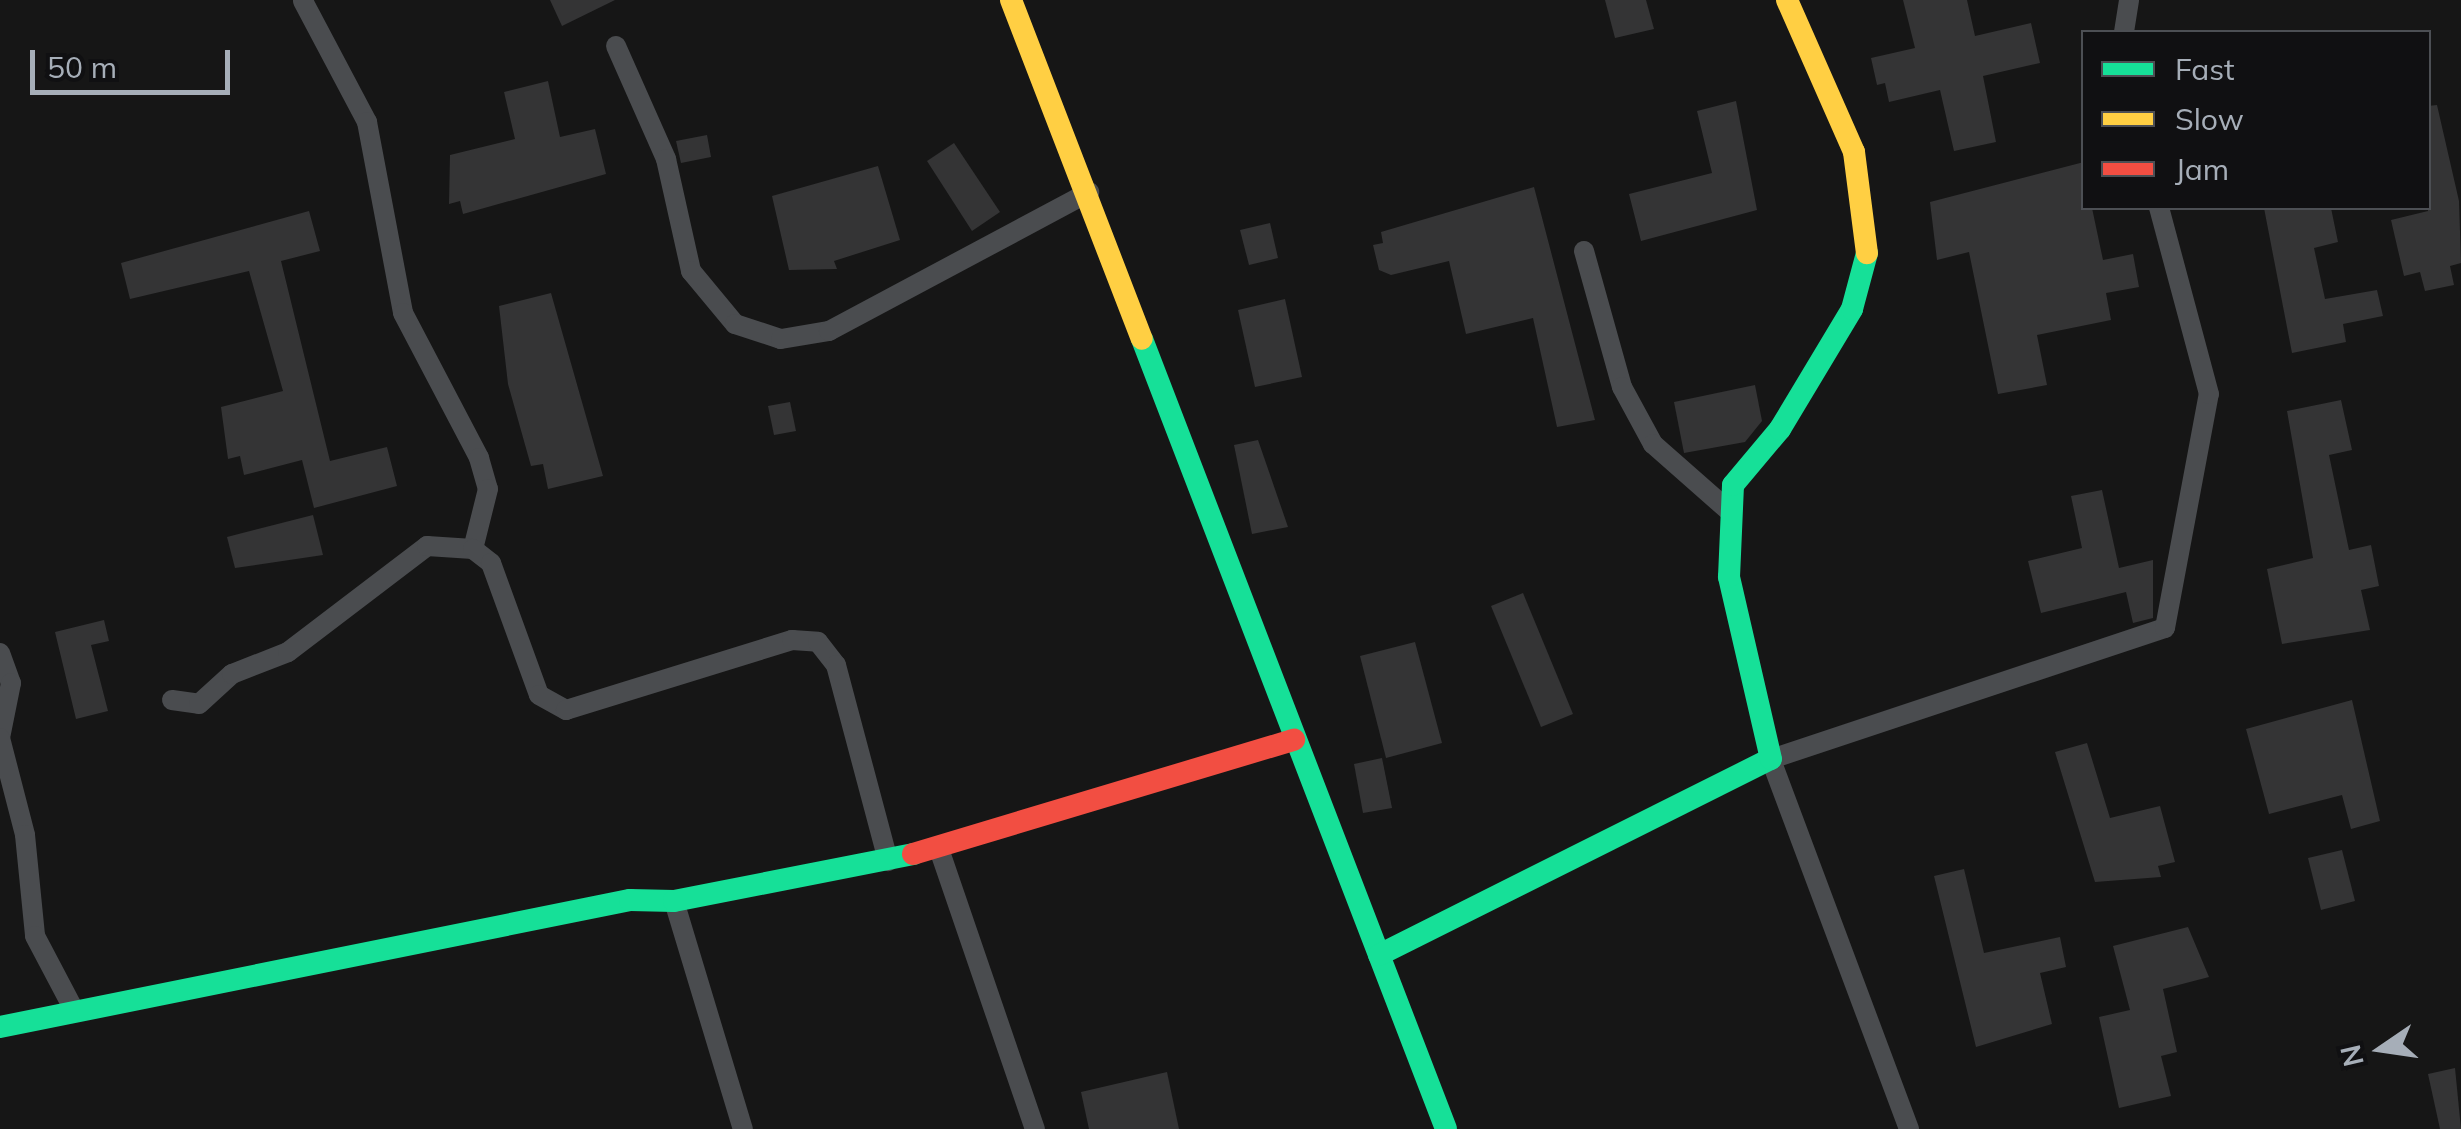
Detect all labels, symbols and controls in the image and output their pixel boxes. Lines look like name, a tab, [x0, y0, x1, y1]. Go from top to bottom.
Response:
scale bar	[35, 30, 235, 92]
legend	[2081, 30, 2431, 210]
text: 50 m	[47, 48, 117, 86]
text: Fast	[2175, 50, 2235, 88]
text: Slow	[2175, 100, 2244, 138]
text: Jam	[2175, 150, 2229, 188]
north arrow	[2331, 999, 2431, 1099]
text: N	[2332, 1042, 2371, 1070]

